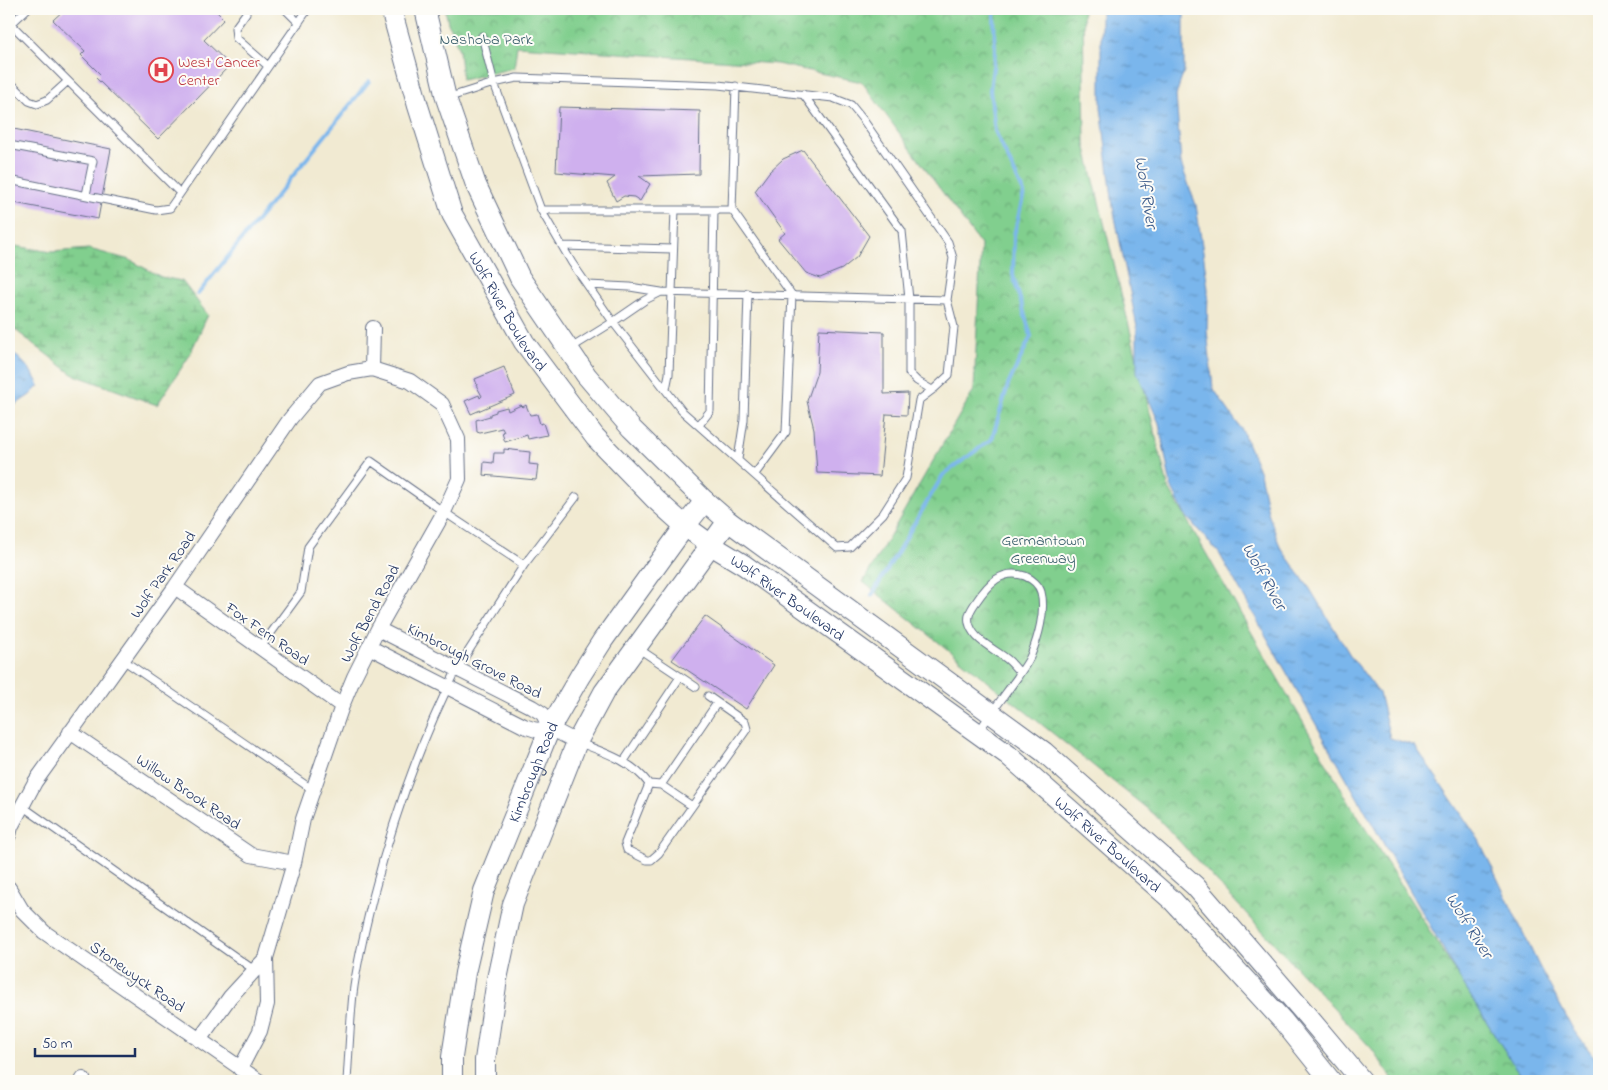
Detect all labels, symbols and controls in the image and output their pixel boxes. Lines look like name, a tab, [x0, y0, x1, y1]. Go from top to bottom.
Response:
park label: Nashoba Park	[439, 28, 534, 52]
place label: West Cancer Center	[178, 51, 260, 93]
hospital icon: West Cancer Center	[148, 57, 174, 83]
water label: Wolf River	[1126, 154, 1164, 233]
street label: Wolf River Boulevard	[461, 248, 552, 377]
street label: Wolf Park Road	[125, 526, 203, 624]
park label: Germantown Greenway	[1001, 529, 1085, 571]
water label: Wolf River	[1234, 539, 1293, 617]
street label: Wolf River Boulevard	[725, 549, 849, 648]
street label: Wolf Bend Road	[335, 561, 407, 667]
street label: Fox Fern Road	[219, 596, 314, 672]
street label: Kimbrough Grove Road	[403, 617, 545, 706]
street label: Kimbrough Road	[503, 717, 565, 826]
street label: Willow Brook Road	[131, 749, 245, 837]
street label: Wolf River Boulevard	[1048, 791, 1166, 899]
water label: Wolf River	[1438, 888, 1500, 966]
street label: Stonewyck Road	[84, 936, 190, 1020]
scale bar	[35, 1025, 135, 1057]
text: 50 m	[42, 1033, 73, 1055]

